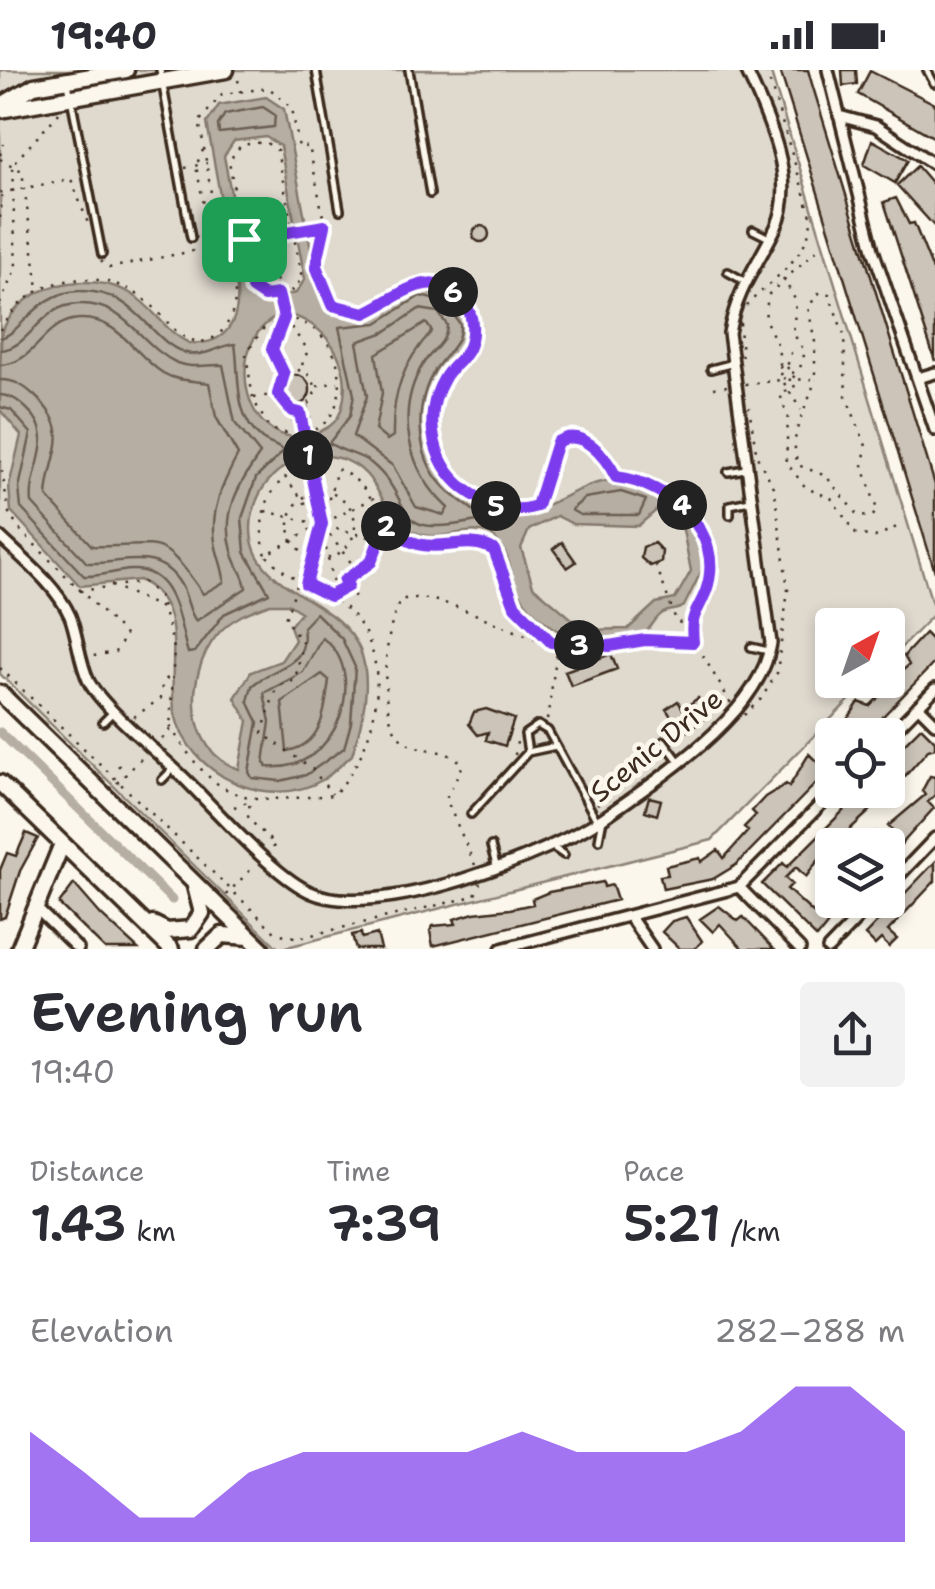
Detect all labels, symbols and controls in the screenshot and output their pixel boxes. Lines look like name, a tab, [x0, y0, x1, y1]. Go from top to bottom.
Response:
text: 19:40	[50, 10, 157, 61]
pin	[202, 197, 287, 282]
icon: arrive	[217, 212, 272, 267]
pin: 6	[428, 267, 478, 317]
text: 6	[443, 273, 463, 311]
pin: 1	[283, 430, 333, 480]
text: 1	[302, 436, 314, 474]
pin: 4	[657, 480, 707, 530]
pin: 5	[471, 481, 521, 531]
text: 4	[672, 486, 692, 524]
text: 5	[487, 487, 505, 525]
pin: 2	[361, 501, 411, 551]
text: 2	[376, 507, 396, 545]
north arrow	[815, 608, 905, 698]
map controls	[815, 608, 905, 918]
pin: 3	[554, 620, 604, 670]
text: 3	[569, 626, 589, 664]
street label: Scenic Drive	[581, 680, 731, 810]
button: locate	[815, 718, 905, 808]
button: layers	[815, 828, 905, 918]
text: Evening run	[30, 975, 363, 1049]
button: share	[800, 982, 905, 1087]
text: 19:40	[30, 1050, 115, 1093]
text: Distance	[30, 1152, 145, 1190]
text: Time	[327, 1152, 391, 1190]
text: Pace	[623, 1152, 685, 1190]
text: 1.43	[30, 1190, 127, 1257]
text: 7:39	[327, 1190, 442, 1257]
text: 5:21	[623, 1190, 721, 1257]
text: km	[127, 1212, 176, 1250]
text: /km	[721, 1212, 781, 1250]
text: Elevation	[30, 1309, 173, 1352]
text: 282–288 m	[714, 1309, 905, 1352]

